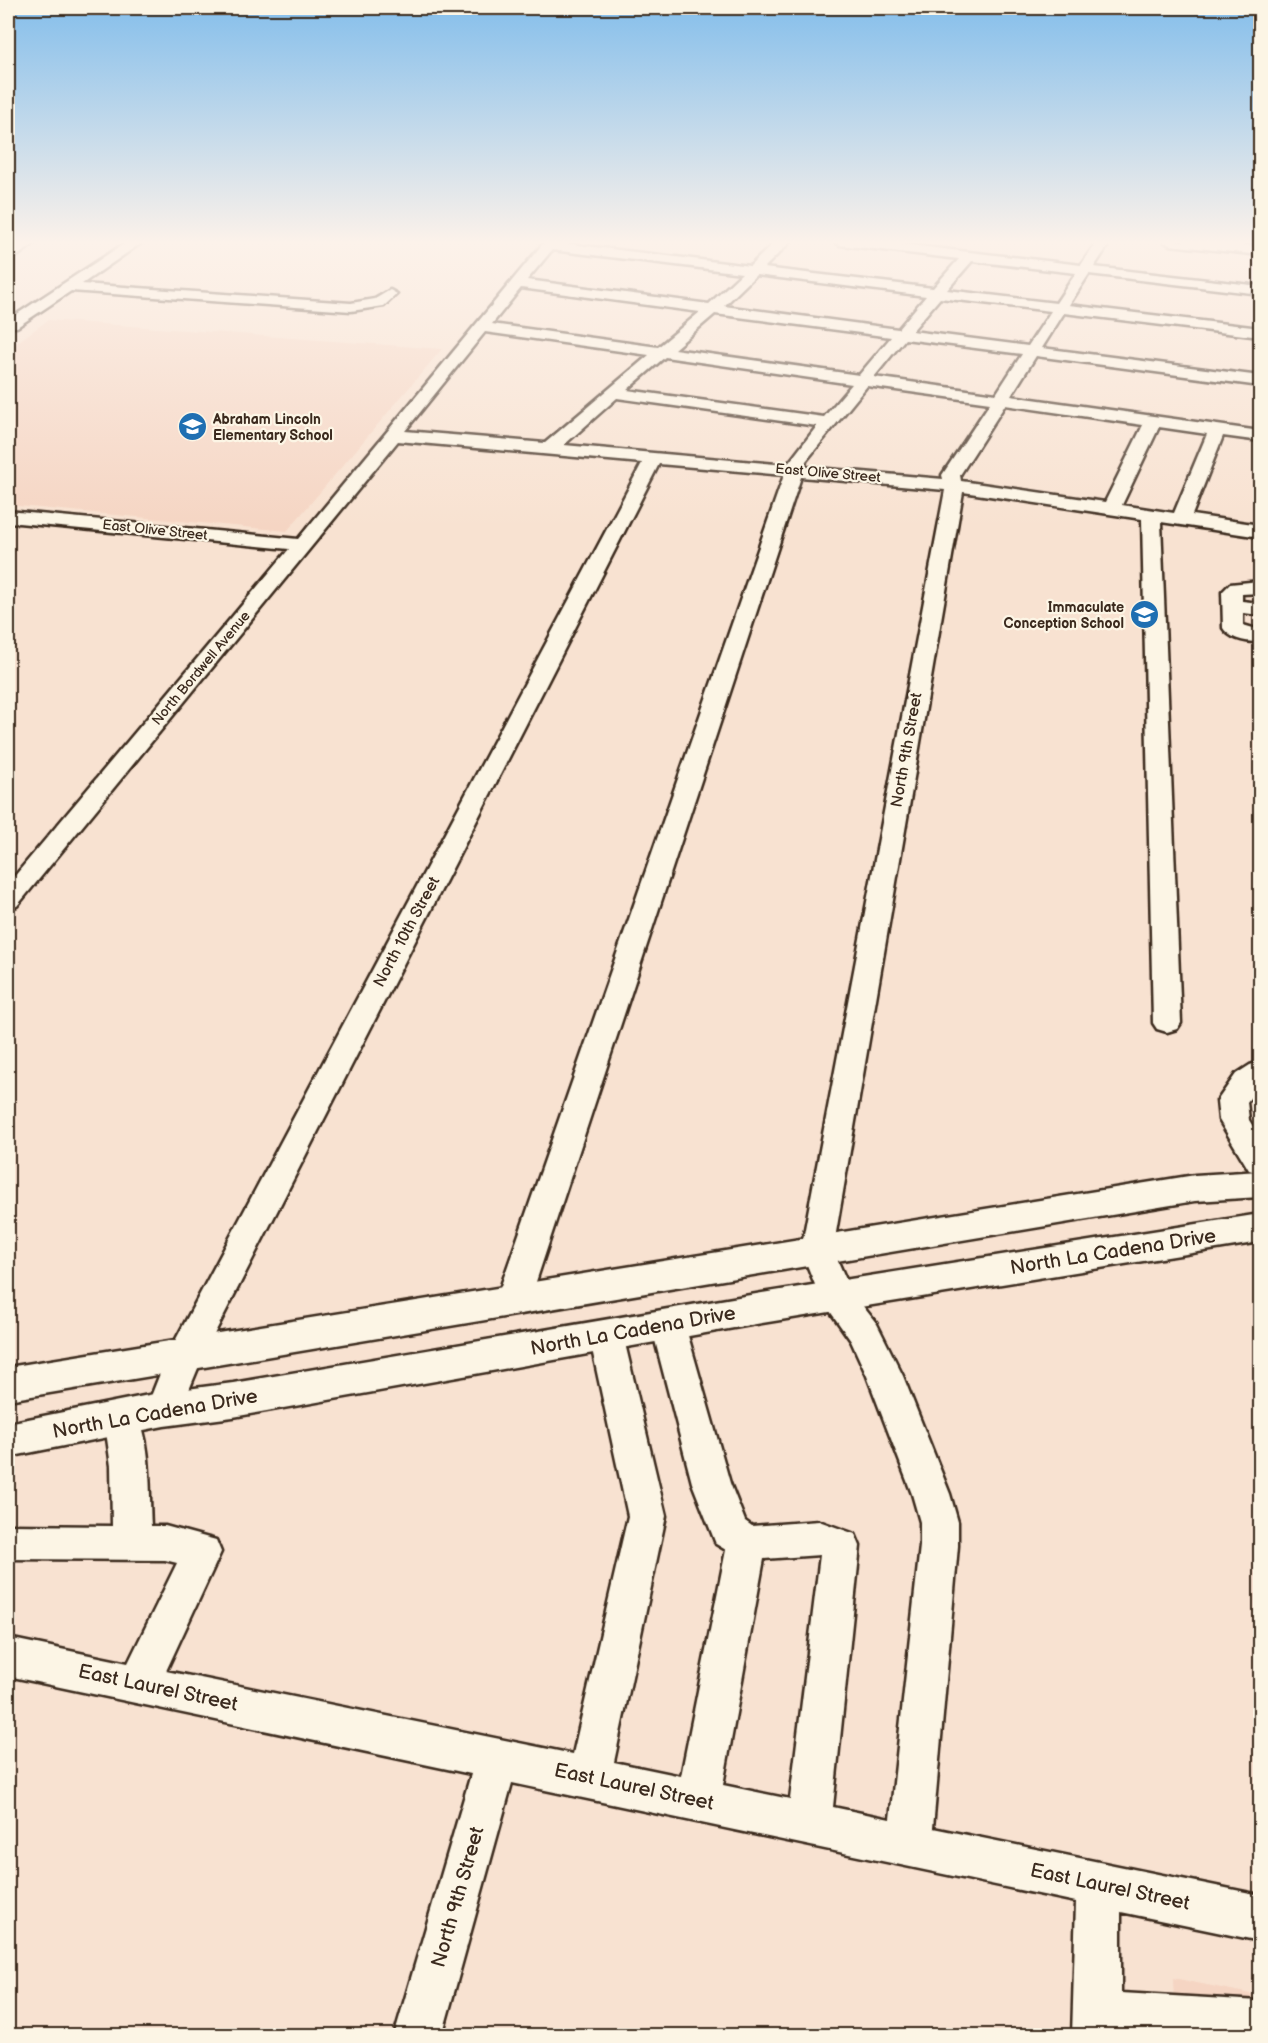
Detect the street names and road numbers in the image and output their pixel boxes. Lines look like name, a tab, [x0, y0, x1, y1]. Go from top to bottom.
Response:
street label: East Olive Street	[775, 460, 882, 486]
street label: East Olive Street	[102, 516, 209, 544]
street label: North Bordwell Avenue	[148, 607, 254, 729]
street label: North 9th Street	[888, 691, 926, 809]
street label: North 10th Street	[370, 873, 444, 991]
street label: North La Cadena Drive	[1008, 1224, 1218, 1280]
street label: North La Cadena Drive	[529, 1301, 738, 1361]
street label: North La Cadena Drive	[51, 1384, 260, 1444]
street label: East Laurel Street	[76, 1659, 240, 1717]
street label: East Laurel Street	[552, 1758, 716, 1816]
street label: North 9th Street	[426, 1824, 490, 1970]
street label: East Laurel Street	[1028, 1858, 1192, 1916]

